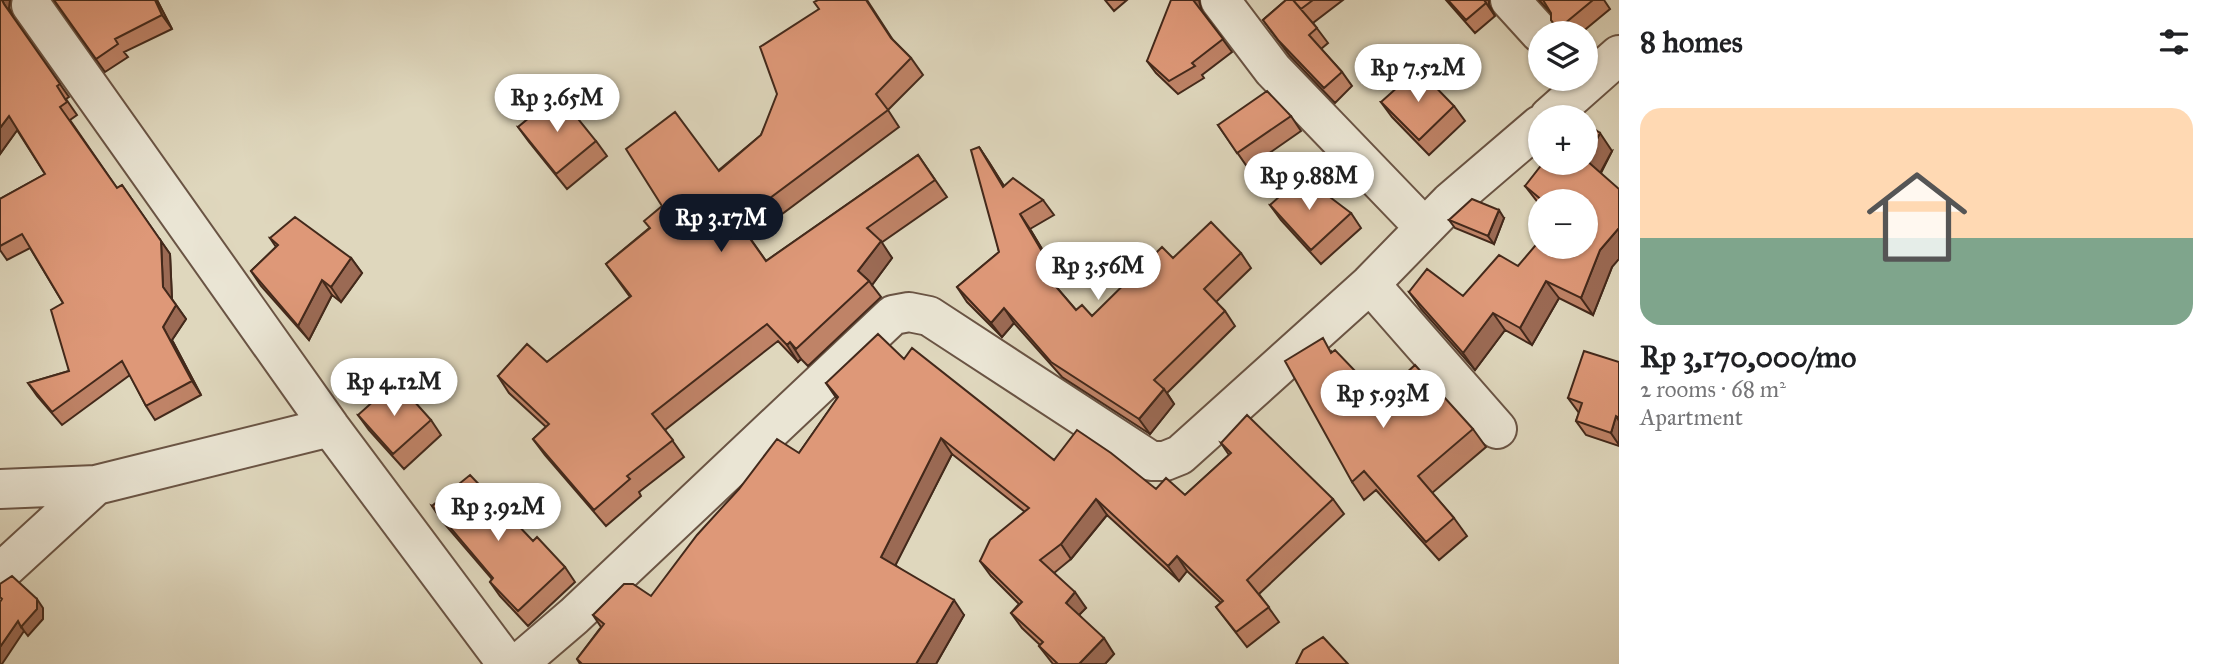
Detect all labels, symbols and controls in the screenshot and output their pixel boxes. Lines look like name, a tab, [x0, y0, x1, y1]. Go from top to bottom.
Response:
map controls	[1528, 21, 1598, 259]
button: layers	[1528, 21, 1598, 91]
icon: filters	[2155, 23, 2193, 61]
text: 8 homes	[1640, 24, 1743, 60]
pin: Rp 7.52M	[1346, 44, 1490, 104]
text: Rp 7.52M	[1371, 53, 1465, 81]
pin: Rp 3.65M	[485, 74, 629, 134]
text: Rp 3.65M	[511, 83, 603, 111]
button: +	[1528, 105, 1598, 175]
pin: Rp 9.88M	[1237, 152, 1381, 212]
icon: home	[1854, 154, 1980, 280]
text: Rp 9.88M	[1260, 161, 1358, 189]
button: −	[1528, 189, 1598, 259]
pin: Rp 3.17M	[649, 194, 793, 254]
text: Rp 3.17M	[675, 203, 767, 231]
pin: Rp 3.56M	[1026, 243, 1170, 302]
text: Rp 3.56M	[1052, 251, 1144, 279]
text: Rp 3,170,000/mo	[1640, 339, 1856, 375]
pin: Rp 4.12M	[322, 358, 466, 418]
text: Rp 4.12M	[347, 367, 441, 395]
pin: Rp 5.93M	[1311, 370, 1455, 430]
text: 2 rooms · 68 m²	[1640, 375, 1786, 403]
text: Rp 5.93M	[1337, 379, 1429, 407]
text: Apartment	[1640, 403, 1743, 431]
pin: Rp 3.92M	[426, 484, 570, 543]
text: Rp 3.92M	[451, 492, 545, 520]

